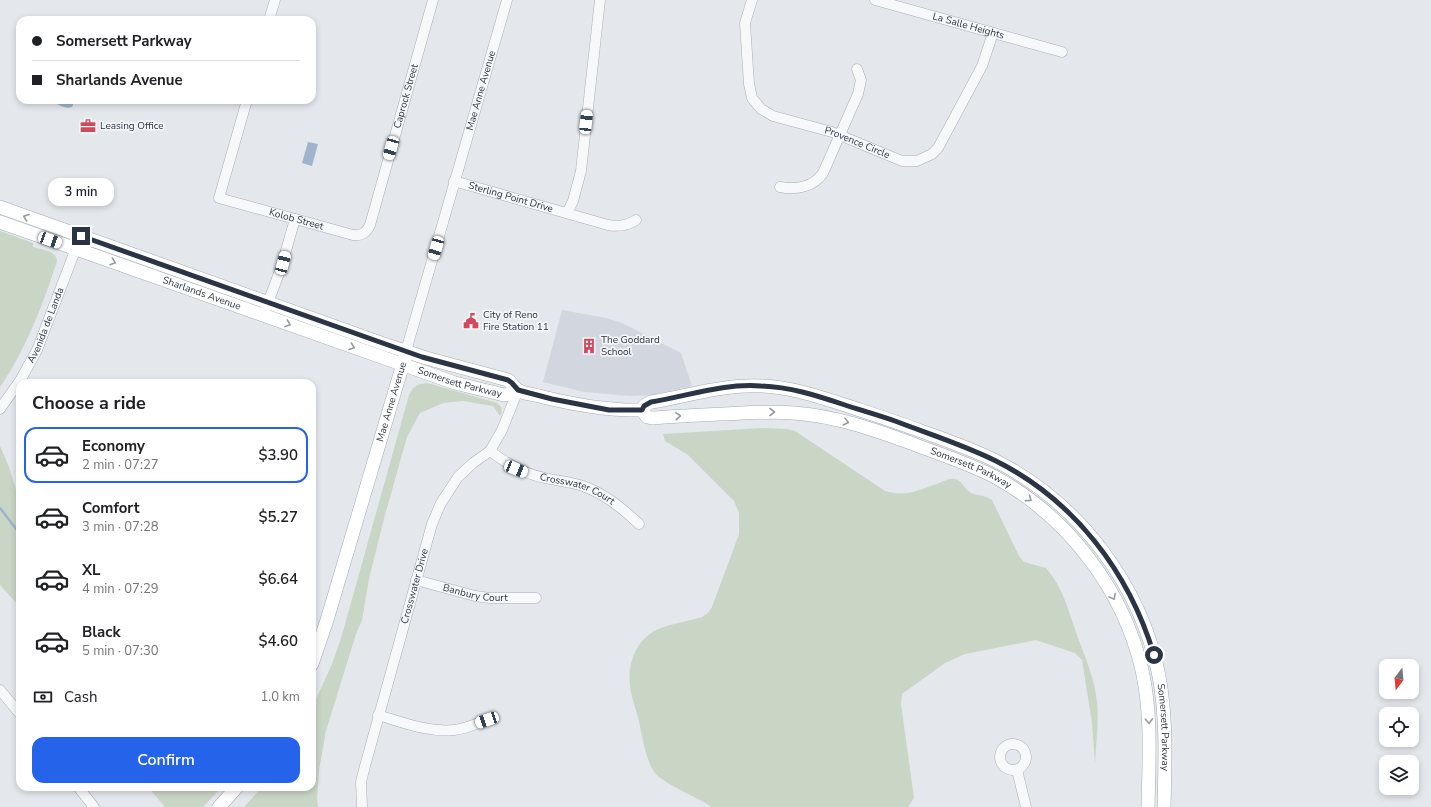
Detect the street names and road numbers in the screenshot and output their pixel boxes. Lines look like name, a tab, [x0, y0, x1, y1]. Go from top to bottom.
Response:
street label: La Salle Heights	[931, 9, 1006, 43]
street label: Mae Anne Avenue	[463, 49, 499, 132]
street label: Caprock Street	[390, 62, 422, 130]
street label: Provence Circle	[823, 123, 892, 162]
street label: Sterling Point Drive	[467, 178, 555, 216]
street label: Kolob Street	[267, 205, 325, 234]
street label: Sharlands Avenue	[161, 273, 243, 314]
street label: Avenida de Landa	[24, 285, 67, 366]
street label: Mae Anne Avenue	[373, 360, 410, 443]
street label: Somersett Parkway	[416, 363, 504, 401]
street label: Somersett Parkway	[928, 444, 1015, 492]
street label: Crosswater Court	[538, 470, 618, 508]
street label: Crosswater Drive	[398, 547, 432, 626]
street label: Banbury Court	[441, 581, 508, 605]
street label: Somersett Parkway	[1153, 683, 1172, 772]

